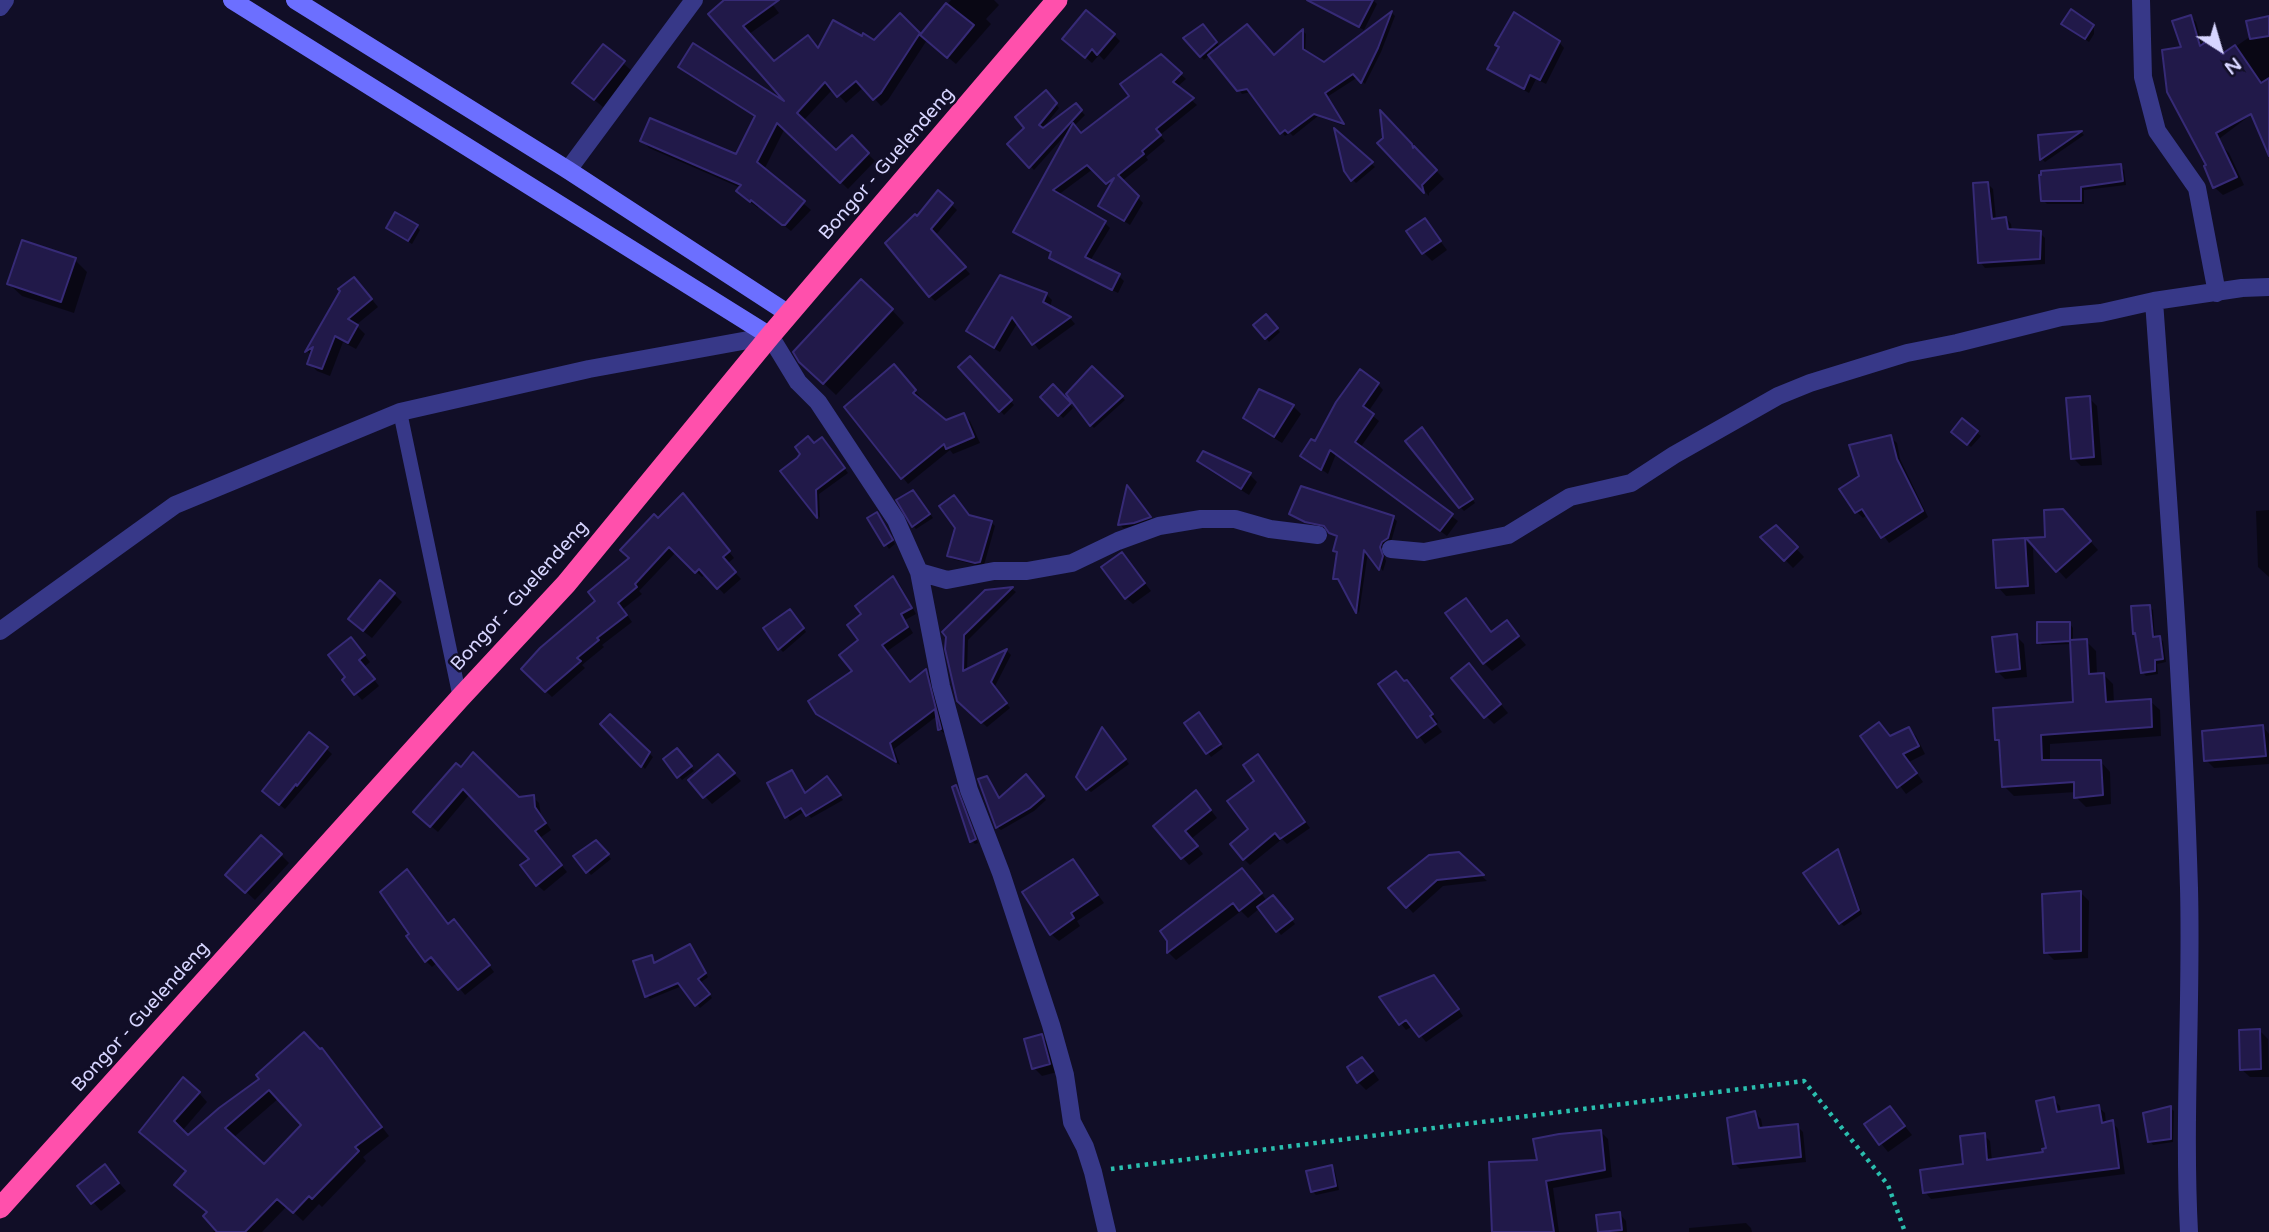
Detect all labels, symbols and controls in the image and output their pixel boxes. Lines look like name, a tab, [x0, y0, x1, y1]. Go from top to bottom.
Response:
north arrow	[2185, 14, 2255, 84]
text: N	[2220, 52, 2245, 79]
street label: Bongor - Guelendeng	[815, 83, 959, 245]
street label: Bongor - Guelendeng	[446, 516, 594, 676]
street label: Bongor - Guelendeng	[67, 937, 215, 1097]

